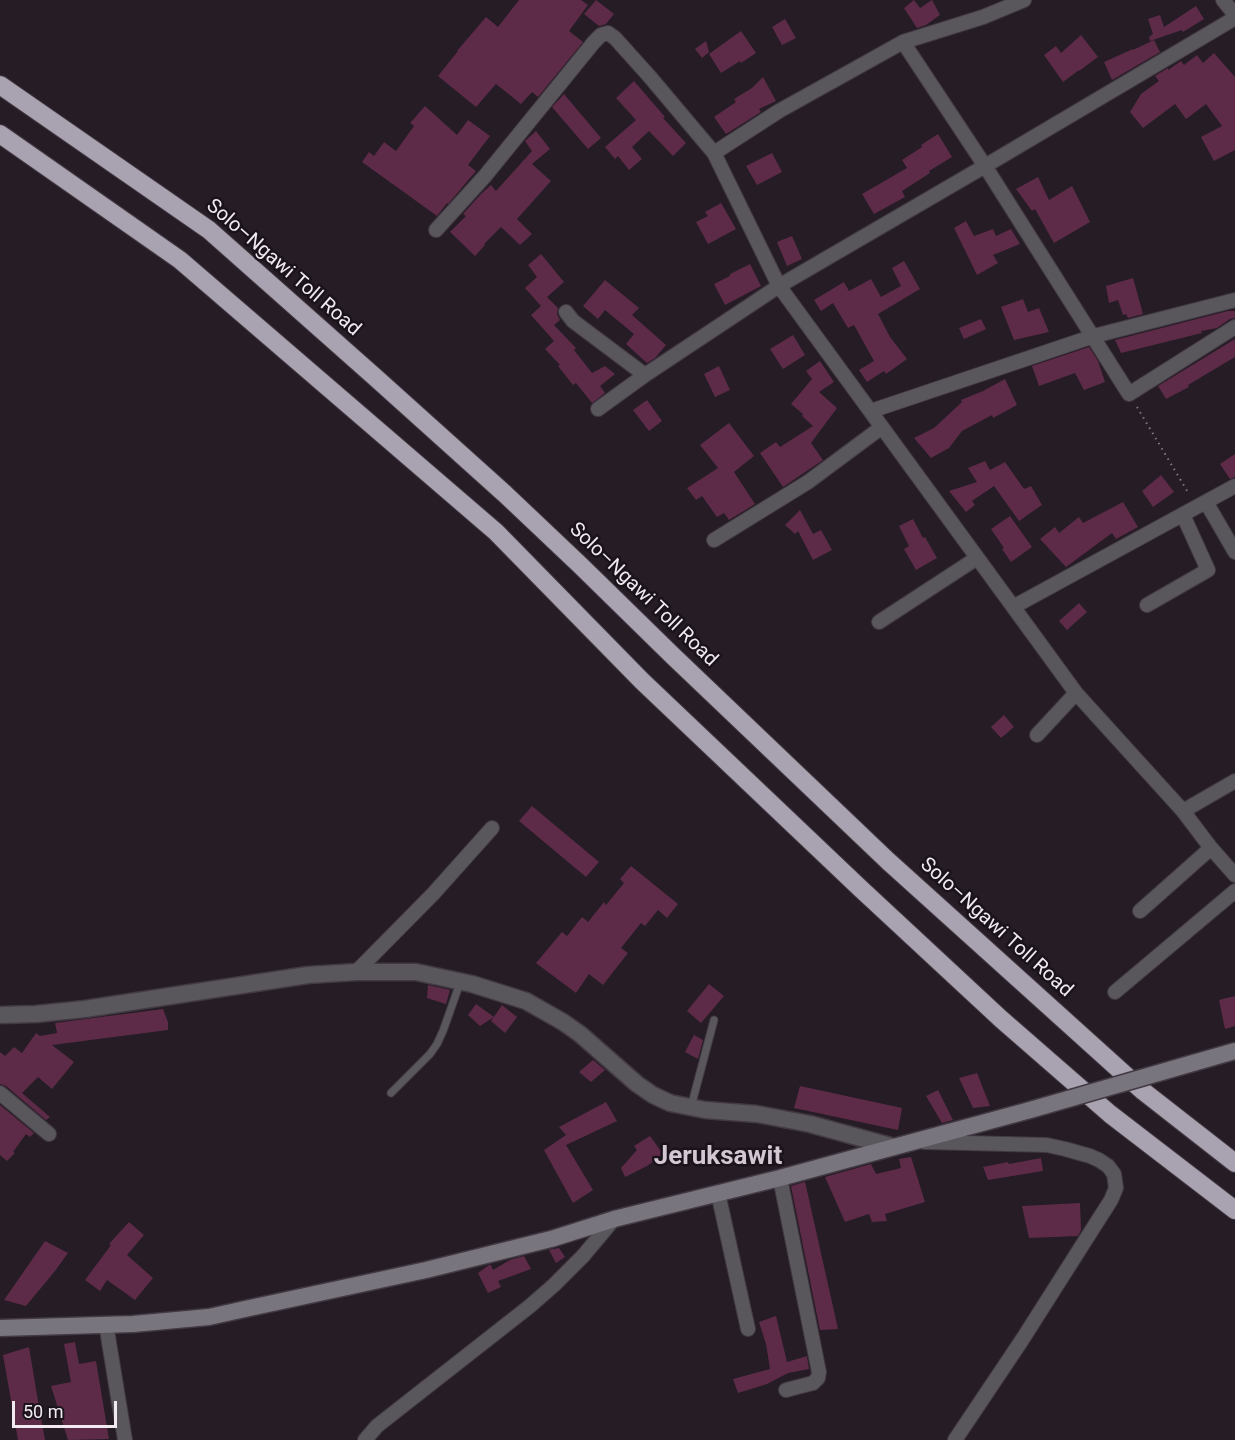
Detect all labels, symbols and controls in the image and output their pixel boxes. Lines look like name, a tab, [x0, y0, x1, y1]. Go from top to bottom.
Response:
street label: Solo–Ngawi Toll Road	[201, 194, 365, 342]
street label: Solo–Ngawi Toll Road	[564, 518, 722, 672]
street label: Solo–Ngawi Toll Road	[915, 853, 1077, 1003]
district label: Jeruksawit	[654, 1141, 782, 1173]
scale bar	[15, 1389, 120, 1427]
text: 50 m	[23, 1401, 63, 1422]

